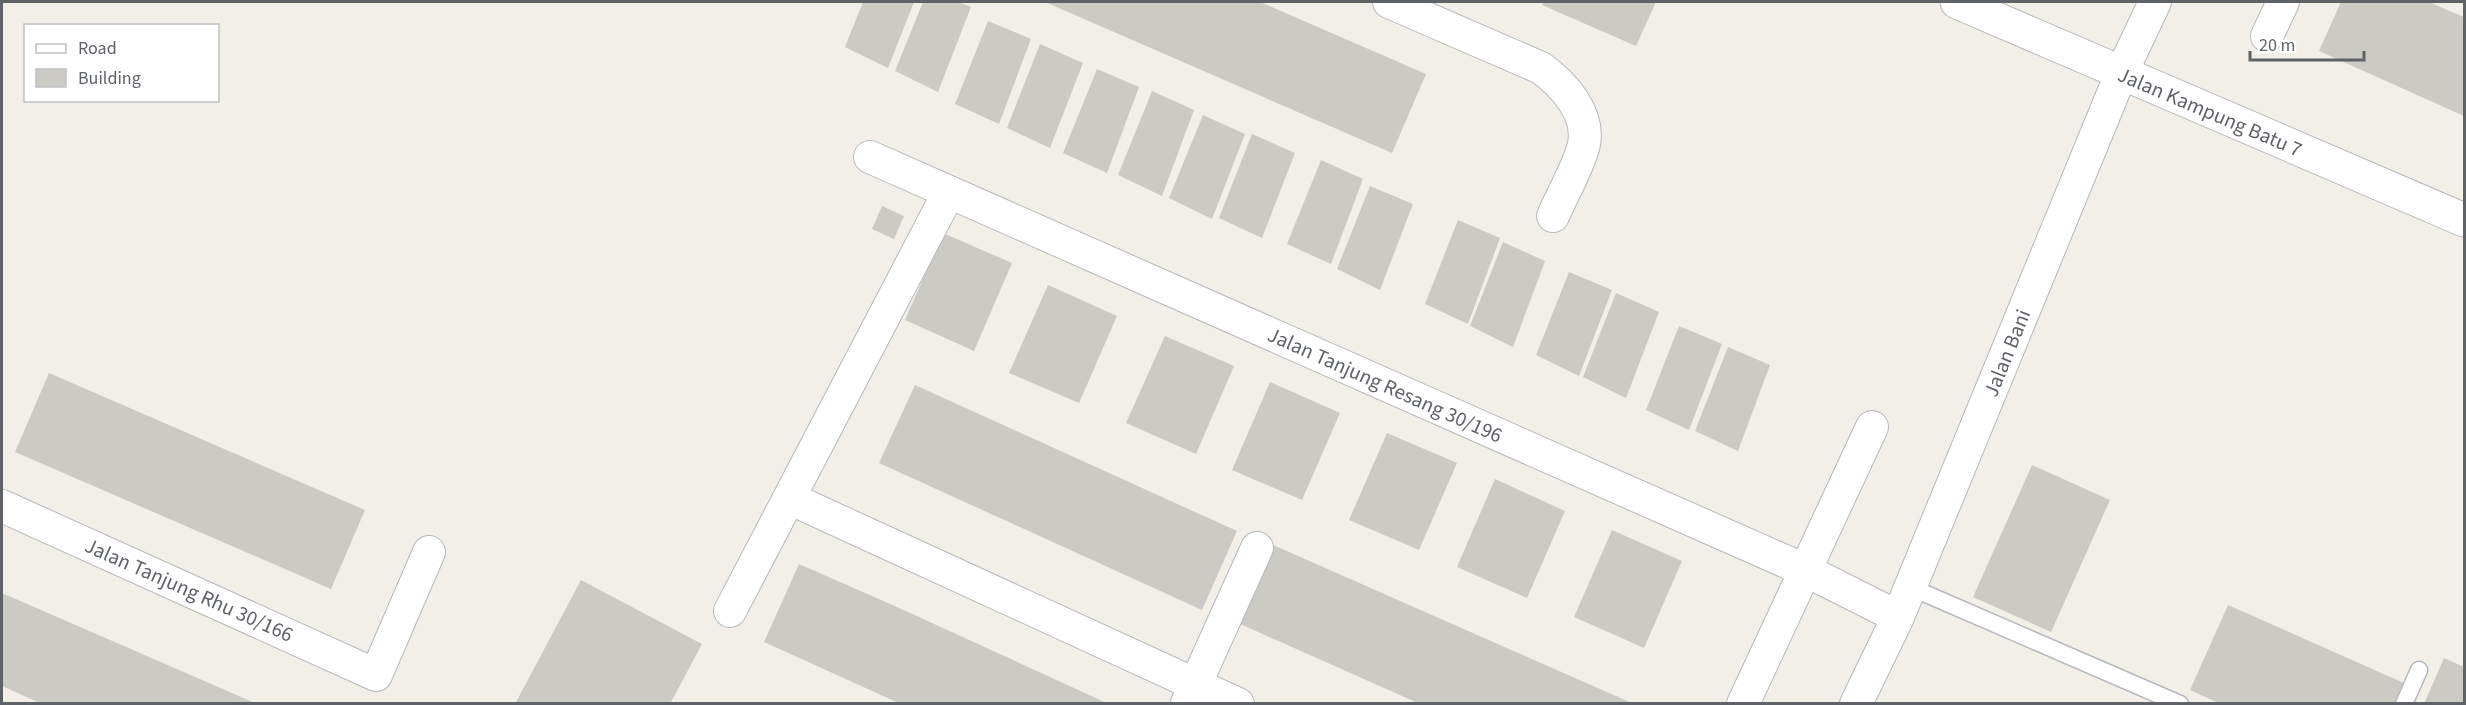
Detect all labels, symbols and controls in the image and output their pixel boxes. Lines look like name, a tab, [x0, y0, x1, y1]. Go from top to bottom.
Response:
legend	[24, 24, 219, 102]
scale bar	[2250, 24, 2364, 62]
text: 20 m	[2259, 33, 2295, 58]
text: Road	[78, 36, 117, 61]
street label: Jalan Kampung Batu 7	[2113, 60, 2307, 164]
text: Building	[78, 66, 141, 91]
street label: Jalan Bani	[1976, 305, 2038, 401]
street label: Jalan Tanjung Resang 30/196	[1263, 320, 1507, 450]
street label: Jalan Tanjung Rhu 30/166	[80, 530, 298, 650]

